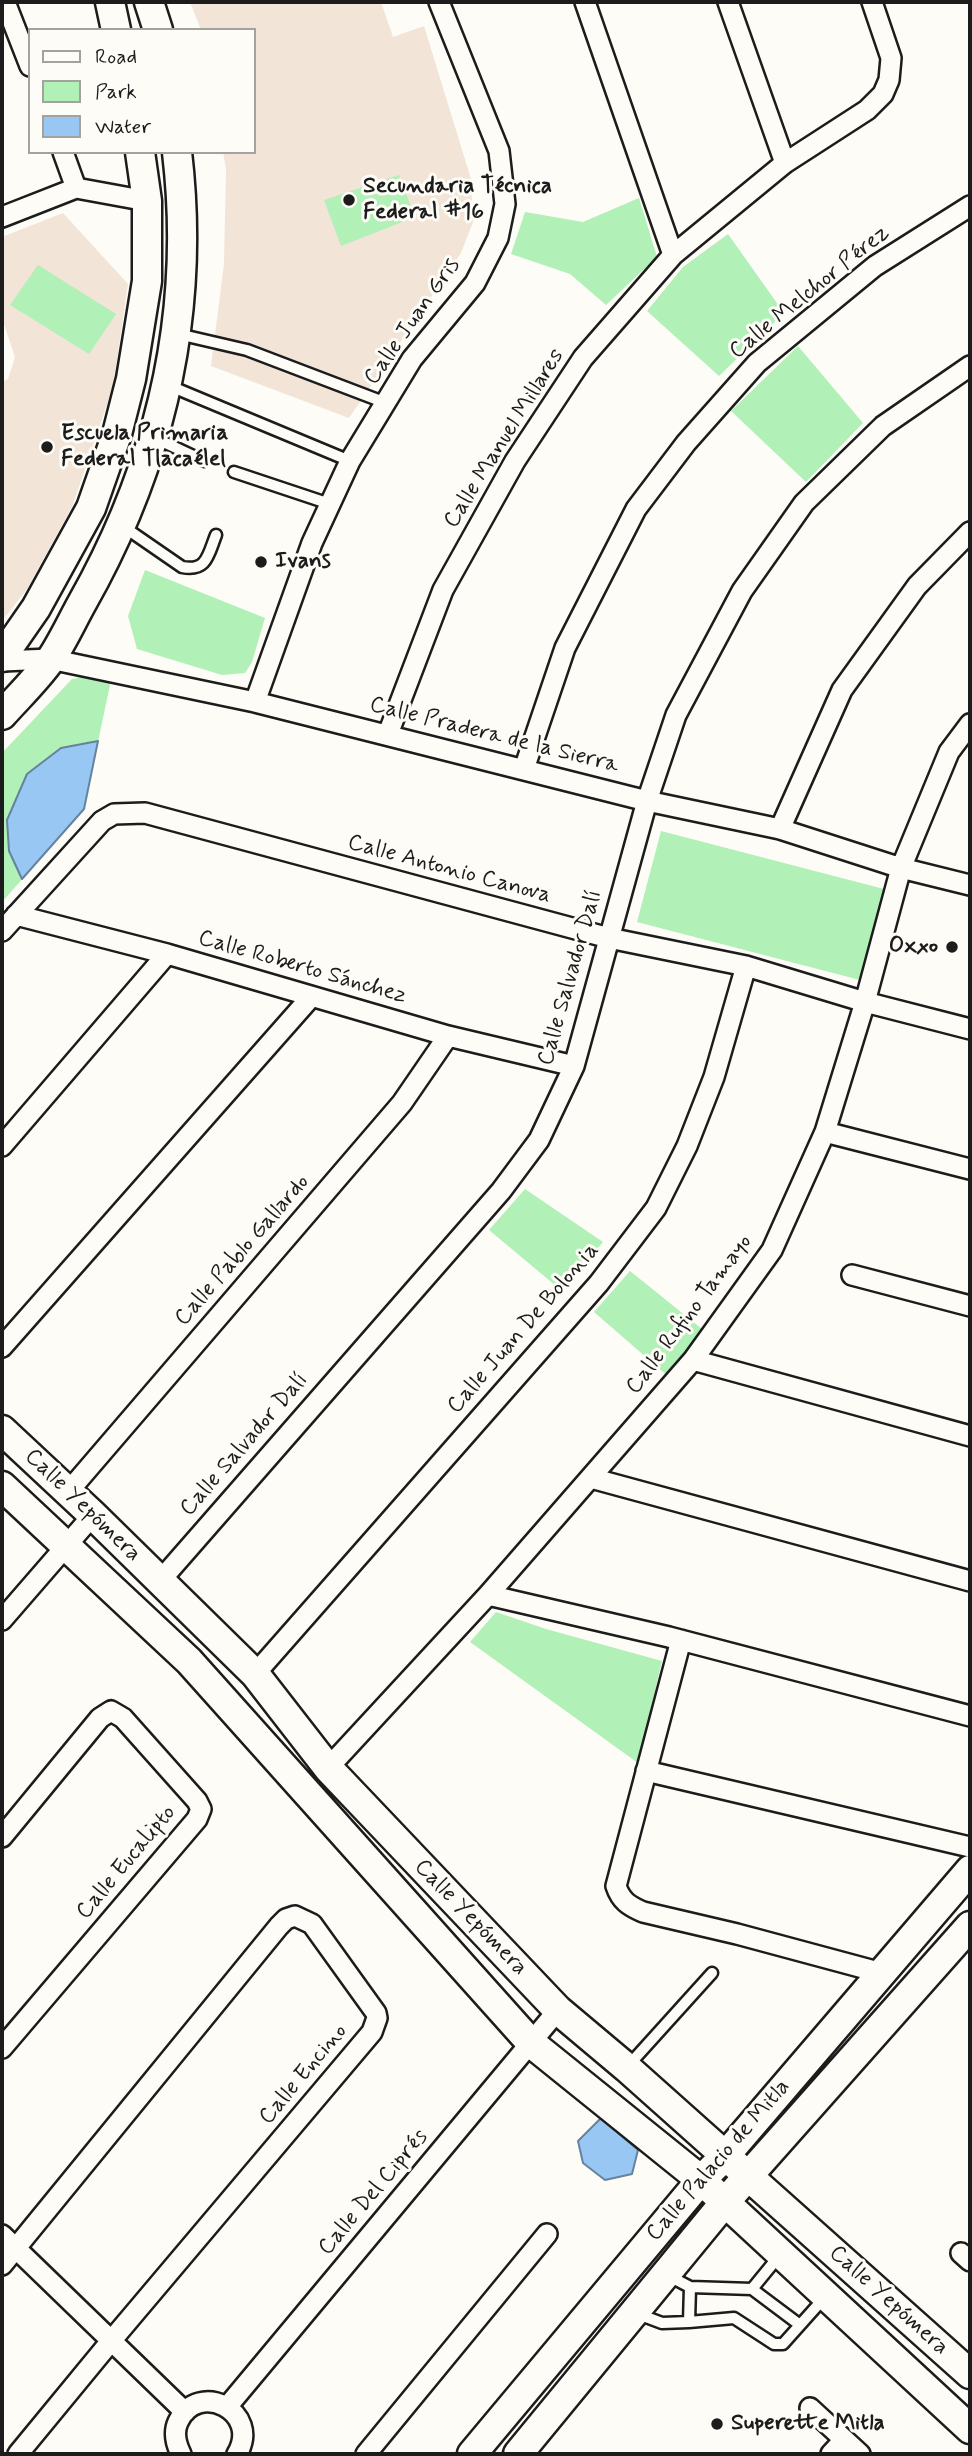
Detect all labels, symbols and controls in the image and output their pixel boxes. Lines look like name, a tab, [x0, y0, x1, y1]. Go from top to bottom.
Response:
legend	[28, 28, 256, 154]
text: Road	[95, 43, 137, 71]
text: Park	[95, 78, 137, 106]
text: Water	[95, 113, 151, 141]
place label: Secundaria Técnica Federal #16	[363, 173, 552, 227]
marker: Secundaria Técnica Federal #16	[341, 192, 357, 208]
street label: Calle Melchor Pérez	[724, 220, 896, 366]
street label: Calle Juan Gris	[359, 253, 467, 391]
street label: Calle Manuel Millares	[439, 344, 571, 534]
place label: Escuela Primaria Federal Tlacaélel	[61, 420, 228, 474]
marker: Escuela Primaria Federal Tlacaélel	[39, 439, 55, 455]
place label: Ivans	[275, 548, 331, 576]
marker: Ivans	[253, 554, 269, 570]
street label: Calle Pradera de la Sierra	[367, 692, 621, 780]
street label: Calle Antonio Canova	[344, 830, 554, 910]
street label: Calle Salvador Dalí	[533, 887, 609, 1069]
street label: Calle Roberto Sánchez	[195, 925, 409, 1011]
place label: Oxxo	[889, 933, 938, 961]
marker: Oxxo	[944, 939, 960, 955]
street label: Calle Pablo Gallardo	[170, 1170, 316, 1332]
street label: Calle Rufino Tamayo	[621, 1230, 759, 1400]
street label: Calle Juan De Bolonia	[442, 1238, 606, 1420]
street label: Calle Salvador Dalí	[175, 1367, 315, 1523]
street label: Calle Yepómera	[18, 1443, 146, 1569]
street label: Calle Eucalipto	[71, 1800, 183, 1926]
street label: Calle Yepómera	[407, 1854, 533, 1982]
street label: Calle Encino	[254, 2019, 354, 2131]
street label: Calle Palacio de Mitla	[641, 2074, 797, 2248]
street label: Calle Del Ciprés	[313, 2124, 435, 2262]
street label: Calle Yepómera	[822, 2240, 954, 2362]
place label: Superette Mitla	[731, 2410, 885, 2438]
marker: Superette Mitla	[709, 2416, 725, 2432]

